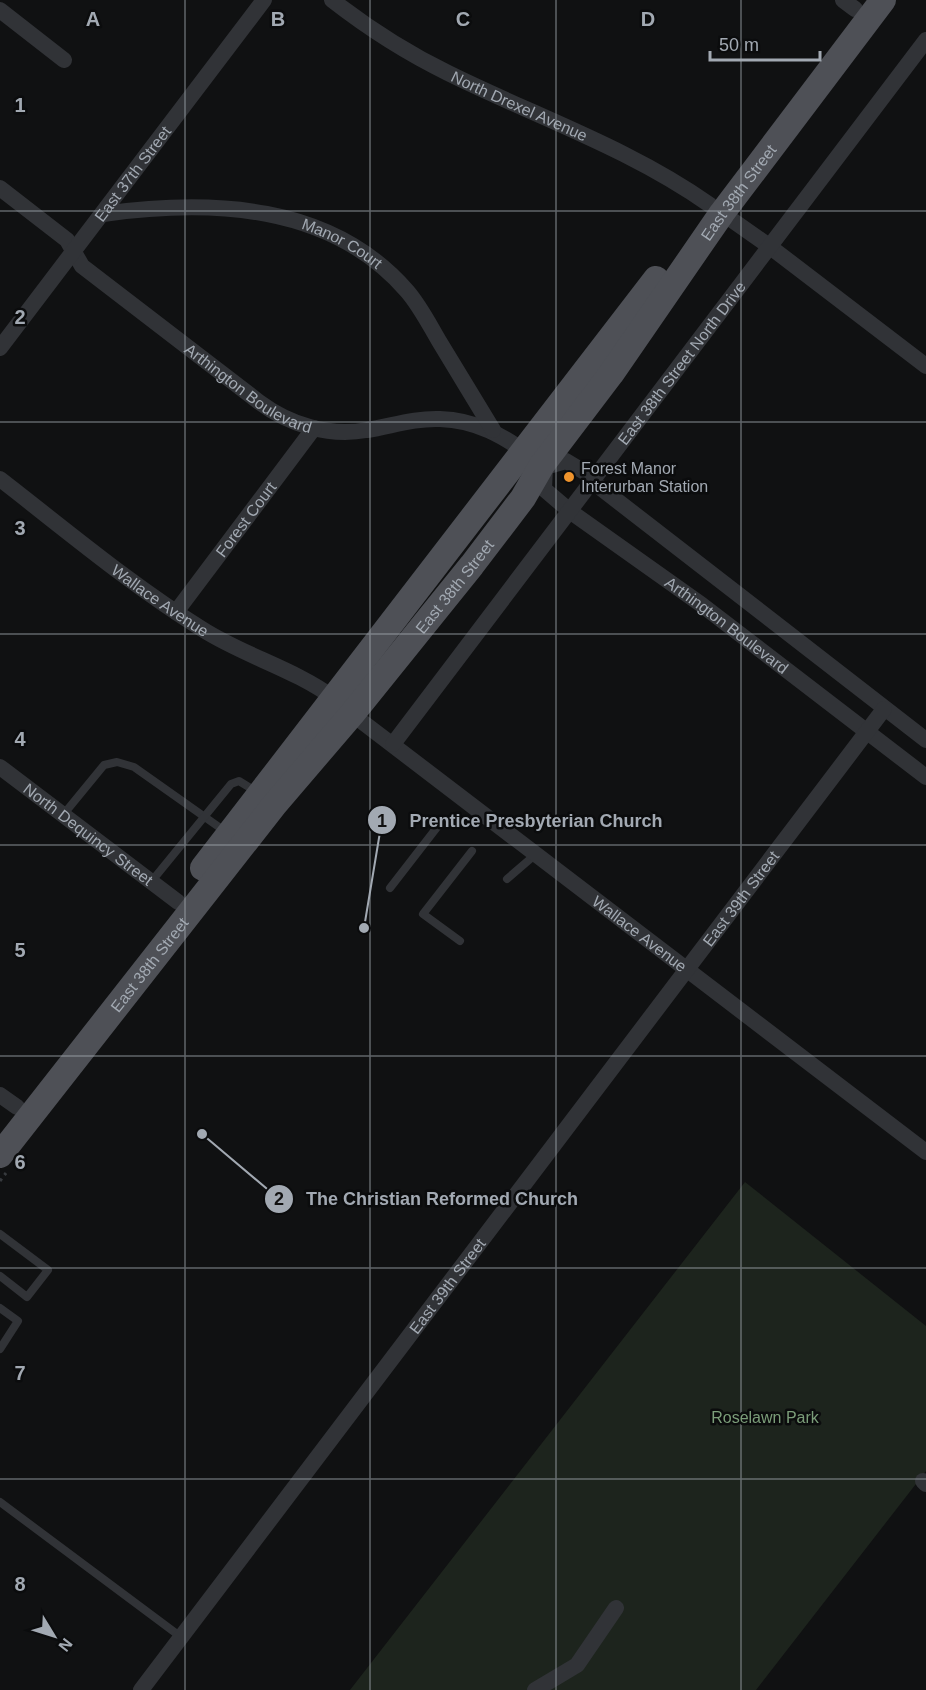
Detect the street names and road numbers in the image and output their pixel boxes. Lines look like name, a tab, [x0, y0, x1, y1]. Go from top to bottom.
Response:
street label: North Drexel Avenue	[449, 68, 590, 144]
street label: East 37th Street	[91, 122, 174, 224]
street label: East 38th Street	[697, 141, 780, 243]
street label: Manor Court	[300, 215, 386, 272]
street label: East 38th Street North Drive	[614, 278, 749, 448]
street label: Arthington Boulevard	[182, 340, 314, 436]
street label: Forest Court	[212, 478, 279, 560]
street label: East 38th Street	[412, 536, 497, 637]
street label: Wallace Avenue	[108, 561, 212, 640]
street label: Arthington Boulevard	[662, 573, 792, 677]
street label: North Dequincy Street	[21, 780, 157, 889]
street label: East 39th Street	[699, 847, 782, 949]
street label: Wallace Avenue	[589, 892, 690, 975]
street label: East 38th Street	[107, 914, 192, 1015]
street label: East 39th Street	[406, 1235, 489, 1337]

